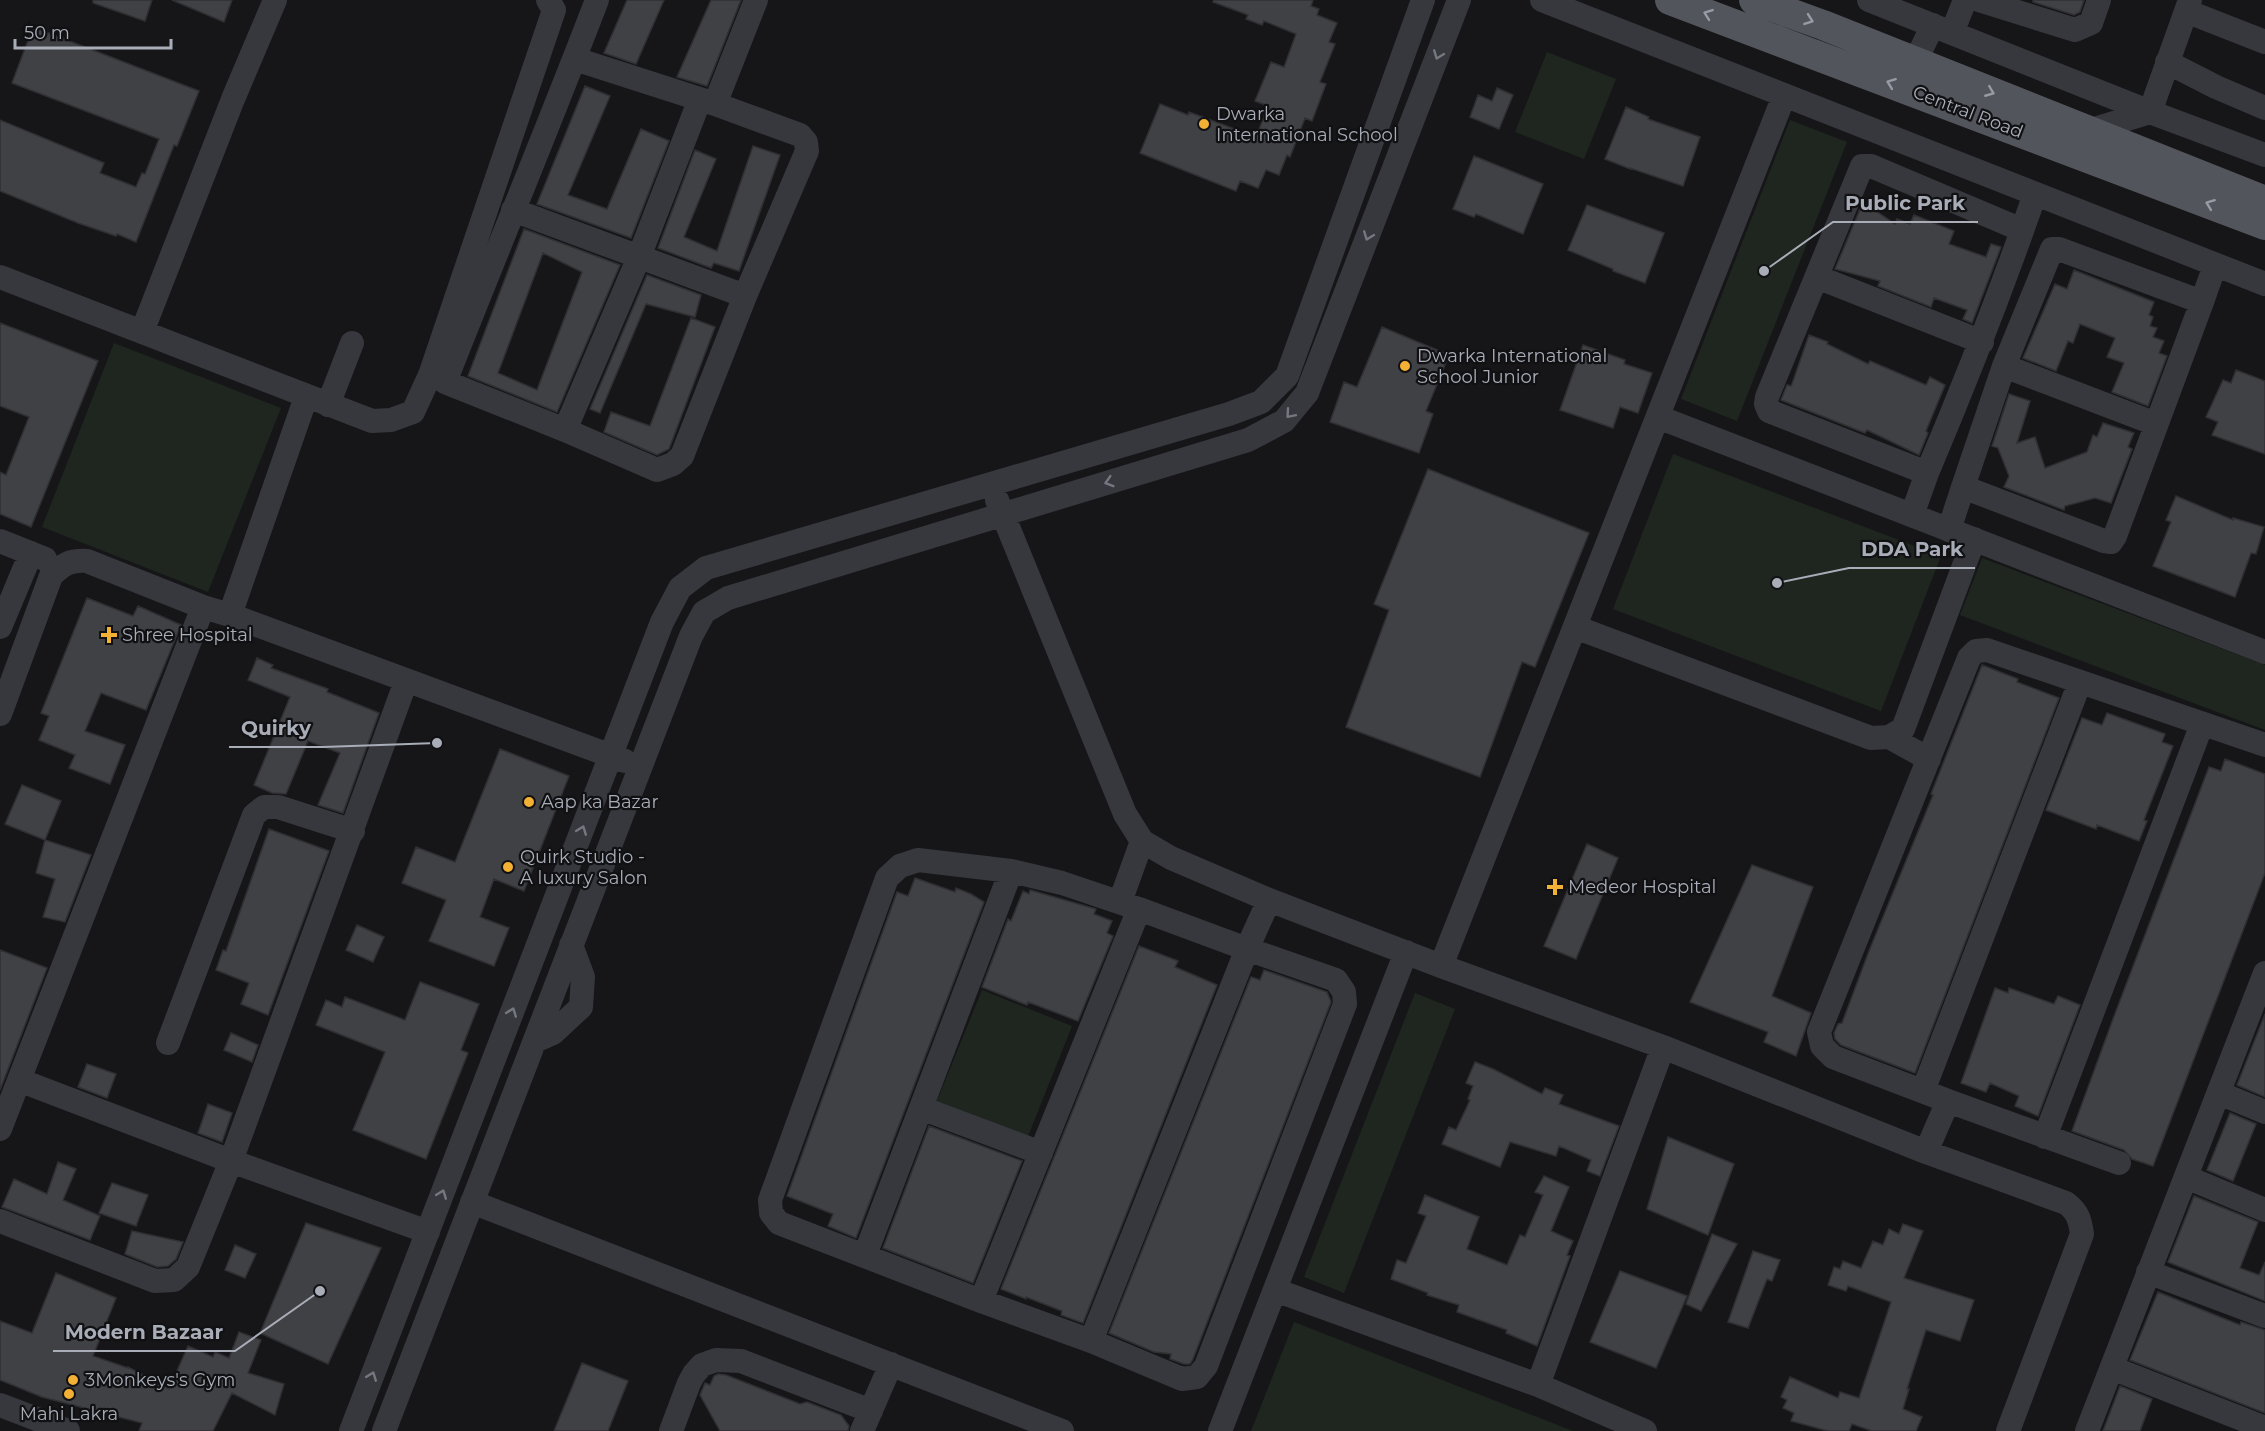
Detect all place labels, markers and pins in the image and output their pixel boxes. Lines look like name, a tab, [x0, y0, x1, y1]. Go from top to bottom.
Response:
place label: Dwarka International School	[1216, 103, 1398, 146]
marker: Dwarka International School	[1197, 117, 1211, 131]
callout: Public Park	[1833, 184, 1978, 222]
place label: Dwarka International School Junior	[1417, 345, 1607, 388]
marker: Dwarka International School Junior	[1398, 359, 1412, 373]
callout: DDA Park	[1849, 530, 1975, 568]
place label: Shree Hospital	[122, 624, 253, 646]
marker: Shree Hospital	[100, 626, 118, 644]
callout: Quirky	[229, 709, 323, 747]
place label: Aap ka Bazar	[541, 791, 659, 813]
marker: Aap ka Bazar	[522, 795, 536, 809]
place label: Quirk Studio - A luxury Salon	[520, 846, 648, 889]
marker: Quirk Studio - A luxury Salon	[501, 860, 515, 874]
place label: Medeor Hospital	[1568, 876, 1716, 898]
marker: Medeor Hospital	[1546, 878, 1564, 896]
callout: Modern Bazaar	[53, 1313, 235, 1351]
place label: 3Monkeys's Gym	[85, 1369, 235, 1391]
marker: 3Monkeys's Gym	[66, 1373, 80, 1387]
marker: Mahi Lakra	[62, 1387, 76, 1401]
place label: Mahi Lakra	[20, 1403, 118, 1425]

